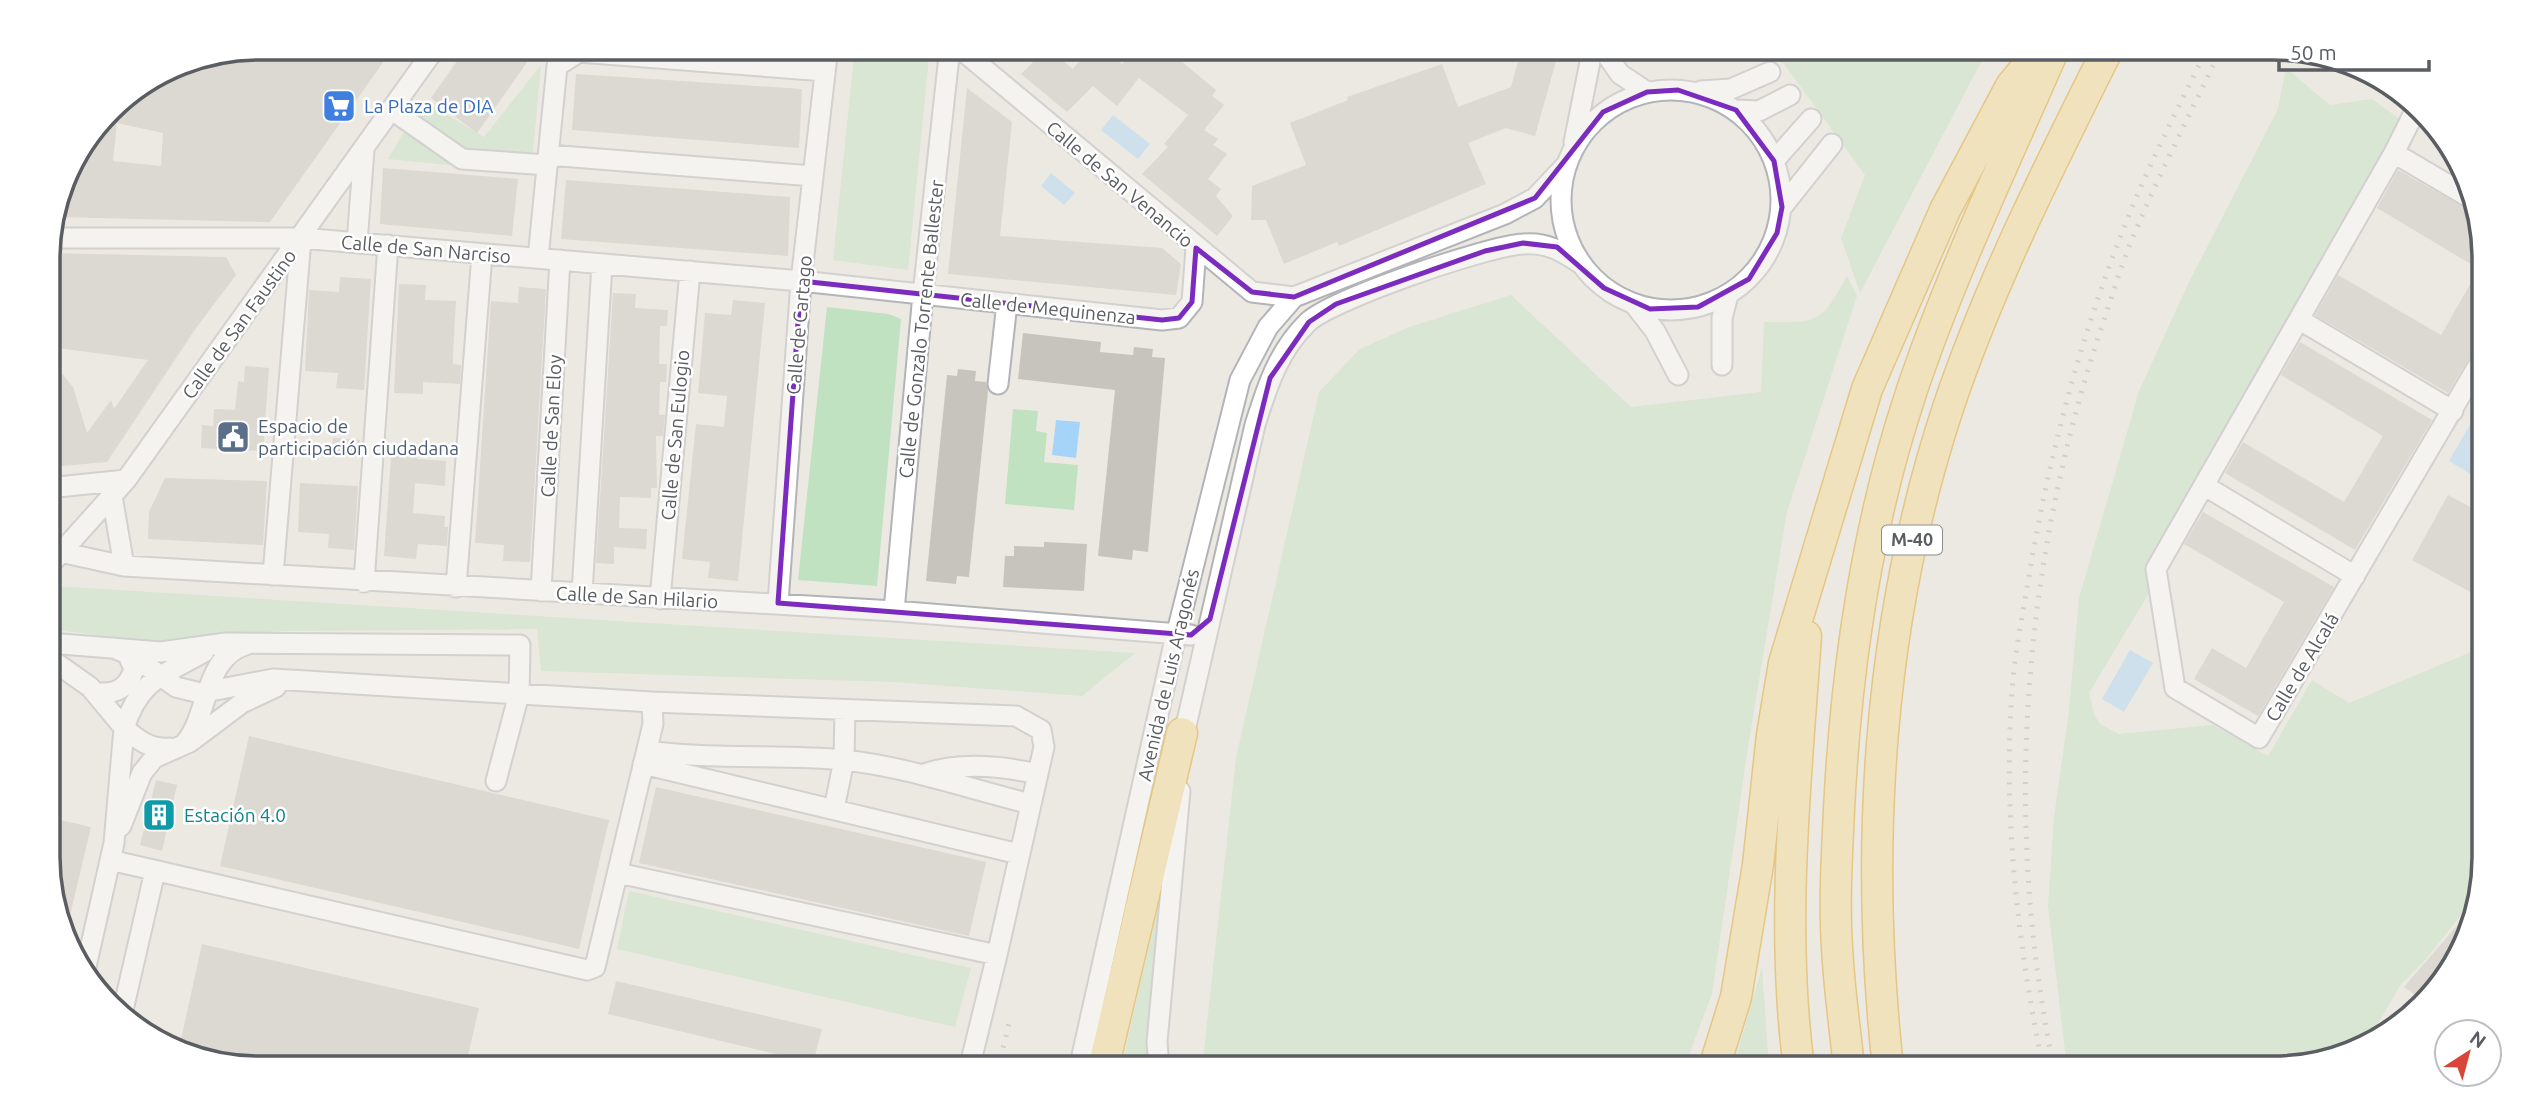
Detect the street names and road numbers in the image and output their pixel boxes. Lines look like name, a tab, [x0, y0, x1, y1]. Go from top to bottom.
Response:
street label: Calle de San Venancio	[1042, 116, 1198, 252]
street label: Calle de Gonzalo Torrente Ballester	[894, 179, 948, 479]
street label: Calle de San Narciso	[340, 231, 512, 267]
street label: Calle de San Faustino	[177, 245, 301, 403]
street label: Calle de Cartago	[782, 254, 816, 396]
street label: Calle de Mequinenza	[959, 288, 1137, 328]
street label: Calle de San Eulogio	[657, 349, 693, 521]
street label: Calle de San Eloy	[536, 354, 566, 498]
road number: M-40	[1882, 526, 1942, 554]
street label: Avenida de Luis Aragonés	[1133, 567, 1203, 783]
street label: Calle de San Hilario	[555, 582, 719, 612]
street label: Calle de Alcalá	[2261, 609, 2343, 725]

